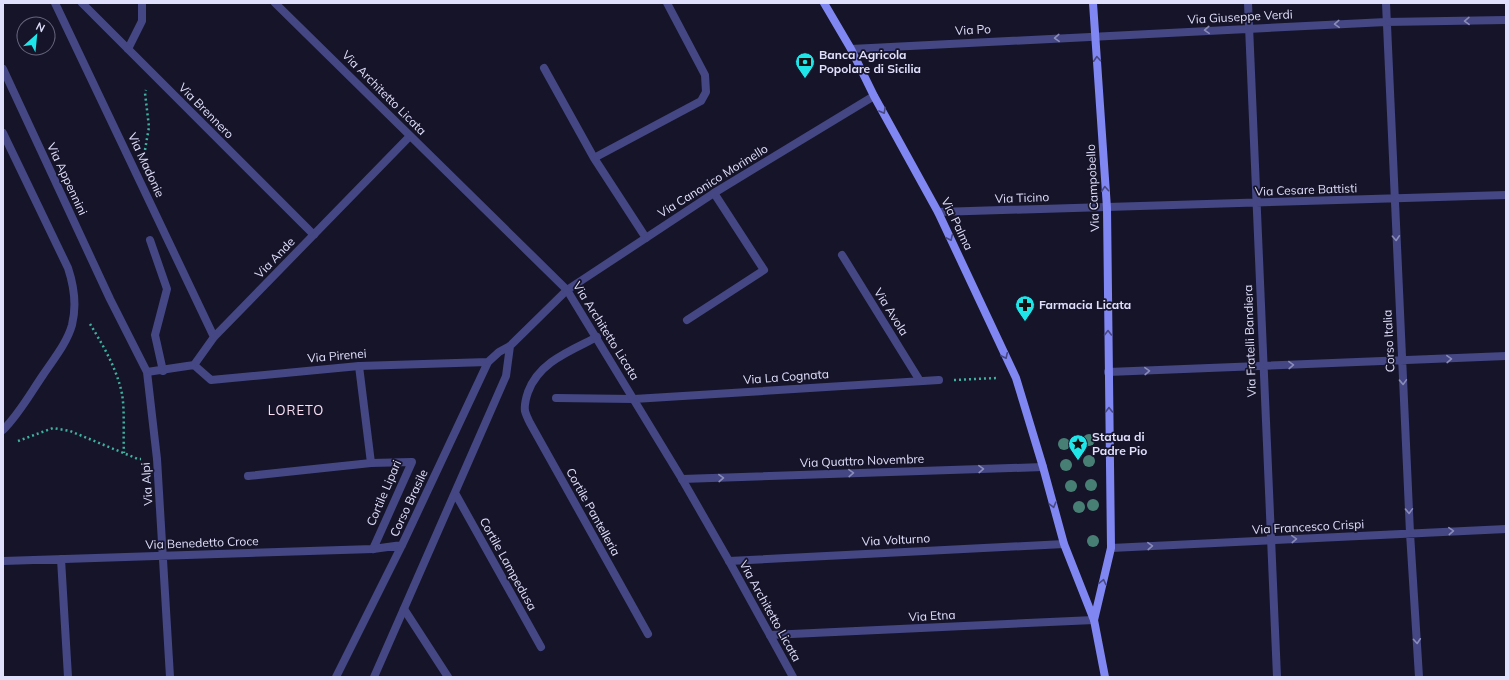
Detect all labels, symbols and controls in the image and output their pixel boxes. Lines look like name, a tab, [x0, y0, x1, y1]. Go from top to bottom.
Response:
street label: Via Giuseppe Verdi	[1187, 6, 1293, 27]
north arrow	[16, 16, 56, 56]
one-way arrow	[1464, 16, 1470, 25]
text: N	[34, 19, 47, 35]
one-way arrow	[1334, 20, 1340, 28]
street label: Via Po	[955, 21, 991, 38]
one-way arrow	[1204, 26, 1210, 35]
one-way arrow	[1054, 34, 1060, 42]
street label: Via Architetto Licata	[339, 47, 430, 138]
place label: Banca Agricola Popolare di Sicilia	[819, 47, 921, 76]
bank icon: Banca Agricola Popolare di Sicilia	[794, 51, 816, 79]
one-way arrow	[1093, 56, 1102, 62]
street label: Via Brennero	[176, 80, 237, 142]
one-way arrow	[878, 107, 885, 114]
street label: Via Madonie	[125, 130, 168, 199]
street label: Via Appennini	[44, 140, 91, 217]
street label: Via Canonico Morinello	[655, 141, 771, 221]
street label: Via Campobello	[1083, 144, 1102, 232]
street label: Via Cesare Battisti	[1255, 180, 1358, 199]
one-way arrow	[1101, 186, 1110, 192]
street label: Via Ticino	[995, 189, 1050, 206]
street label: Via Palma	[938, 195, 977, 253]
street label: Via Ande	[251, 234, 298, 281]
one-way arrow	[945, 234, 953, 242]
one-way arrow	[1391, 235, 1400, 241]
street label: Via Architetto Licata	[570, 279, 643, 383]
street label: Via Avola	[871, 285, 912, 338]
street label: Via Fratelli Bandiera	[1240, 285, 1259, 398]
pharmacy icon: Farmacia Licata	[1014, 294, 1036, 322]
place label: Farmacia Licata	[1039, 297, 1131, 312]
street label: Corso Italia	[1379, 310, 1398, 373]
one-way arrow	[1104, 330, 1112, 336]
street label: Via Pirenei	[307, 345, 367, 366]
one-way arrow	[1000, 352, 1008, 359]
one-way arrow	[1446, 354, 1452, 363]
one-way arrow	[1288, 361, 1294, 370]
street label: Via La Cognata	[743, 366, 829, 387]
one-way arrow	[1144, 366, 1150, 375]
one-way arrow	[1399, 379, 1407, 385]
district label: LORETO	[268, 402, 324, 418]
one-way arrow	[1104, 407, 1113, 413]
place label: Statua di Padre Pio	[1092, 429, 1147, 458]
place icon: Statua di Padre Pio	[1067, 433, 1089, 461]
street label: Via Quattro Novembre	[799, 451, 924, 470]
street label: Cortile Lipari	[363, 458, 404, 528]
street label: Via Alpi	[137, 462, 155, 506]
street label: Cortile Pantelleria	[563, 465, 624, 558]
one-way arrow	[978, 465, 984, 473]
street label: Corso Brasile	[386, 467, 431, 539]
one-way arrow	[848, 469, 854, 477]
one-way arrow	[718, 473, 724, 482]
one-way arrow	[1048, 501, 1057, 508]
one-way arrow	[1405, 508, 1413, 514]
street label: Cortile Lampedusa	[477, 515, 540, 613]
street label: Via Francesco Crispi	[1252, 516, 1365, 537]
one-way arrow	[1448, 527, 1454, 536]
street label: Via Volturno	[861, 530, 931, 549]
street label: Via Benedetto Croce	[145, 533, 259, 552]
one-way arrow	[1291, 535, 1297, 544]
one-way arrow	[1147, 542, 1153, 551]
street label: Via Architetto Licata	[736, 558, 804, 664]
one-way arrow	[1099, 578, 1107, 585]
street label: Via Etna	[908, 607, 956, 624]
one-way arrow	[1412, 638, 1421, 644]

